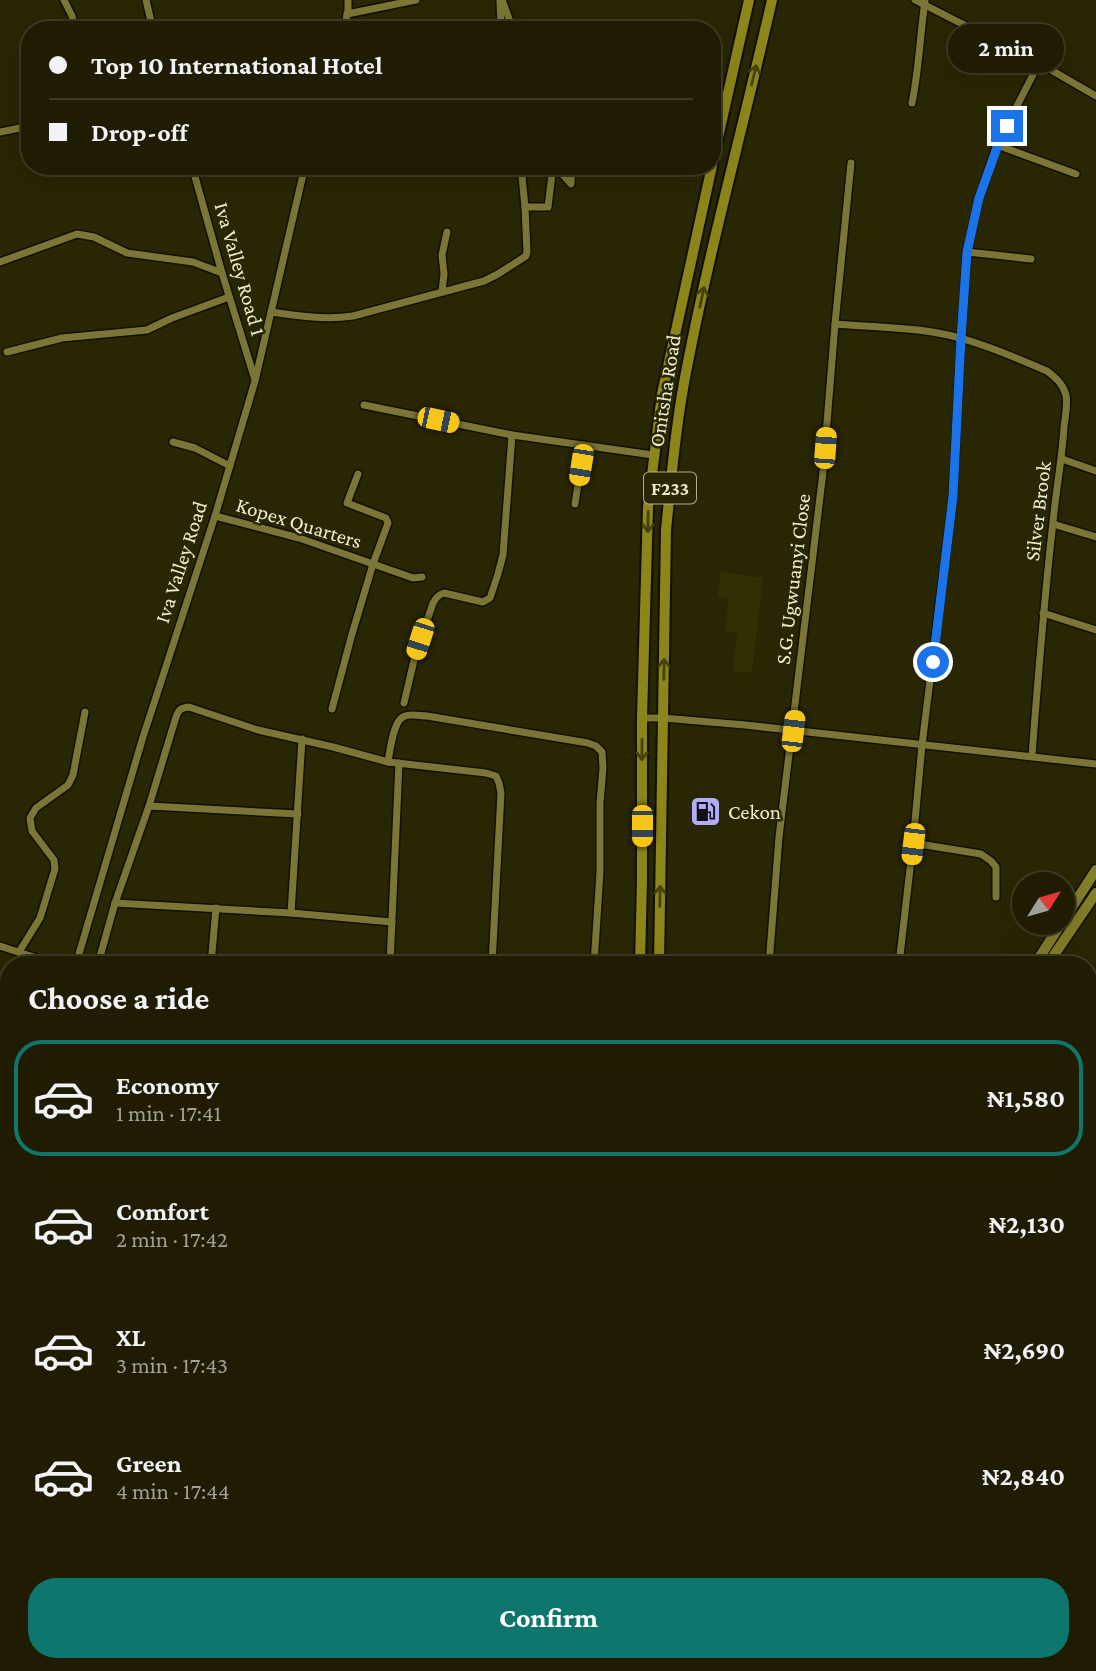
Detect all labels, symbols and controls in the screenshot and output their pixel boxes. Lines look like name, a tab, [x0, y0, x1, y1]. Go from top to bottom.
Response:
callout: 2 min	[949, 24, 1065, 74]
text: 2 min	[978, 35, 1034, 61]
text: Top 10 International Hotel	[91, 51, 382, 80]
one-way arrow	[748, 65, 761, 87]
route end	[991, 110, 1023, 142]
text: Drop-off	[91, 118, 188, 147]
street label: Iva Valley Road 1	[209, 200, 271, 338]
one-way arrow	[696, 286, 709, 309]
street label: Onitsha Road	[644, 333, 686, 449]
car	[416, 405, 461, 435]
car	[814, 426, 837, 470]
car	[568, 443, 595, 487]
street label: Silver Brook	[1020, 460, 1056, 562]
road number: F233	[644, 472, 696, 503]
street label: S.G. Ugwuanyi Close	[771, 492, 815, 666]
street label: Kopex Quarters	[233, 493, 365, 553]
street label: Iva Valley Road	[150, 498, 212, 626]
one-way arrow	[641, 510, 654, 533]
car	[404, 616, 437, 662]
route start	[917, 646, 949, 678]
one-way arrow	[657, 657, 670, 680]
car	[781, 709, 806, 753]
one-way arrow	[635, 738, 649, 761]
fuel station icon: Cekon	[688, 795, 722, 829]
place label: Cekon	[728, 800, 781, 824]
car	[632, 805, 653, 847]
car	[901, 822, 926, 866]
north arrow	[1012, 872, 1074, 934]
map controls	[1012, 872, 1075, 935]
one-way arrow	[653, 885, 667, 908]
text: Choose a ride	[28, 980, 209, 1016]
icon: car	[32, 1067, 95, 1130]
text: Economy	[116, 1071, 219, 1100]
text: ₦1,580	[987, 1084, 1065, 1113]
text: 1 min · 17:41	[116, 1100, 222, 1126]
icon: car	[32, 1193, 95, 1256]
text: Comfort	[116, 1197, 209, 1226]
text: ₦2,130	[989, 1210, 1065, 1239]
text: 2 min · 17:42	[116, 1226, 228, 1252]
icon: car	[32, 1319, 95, 1382]
text: XL	[116, 1323, 145, 1352]
text: ₦2,690	[983, 1336, 1065, 1365]
text: 3 min · 17:43	[116, 1352, 228, 1378]
icon: car	[32, 1445, 95, 1508]
text: Green	[116, 1449, 182, 1478]
text: ₦2,840	[982, 1462, 1065, 1491]
text: 4 min · 17:44	[116, 1478, 230, 1504]
button: Confirm	[28, 1578, 1069, 1658]

